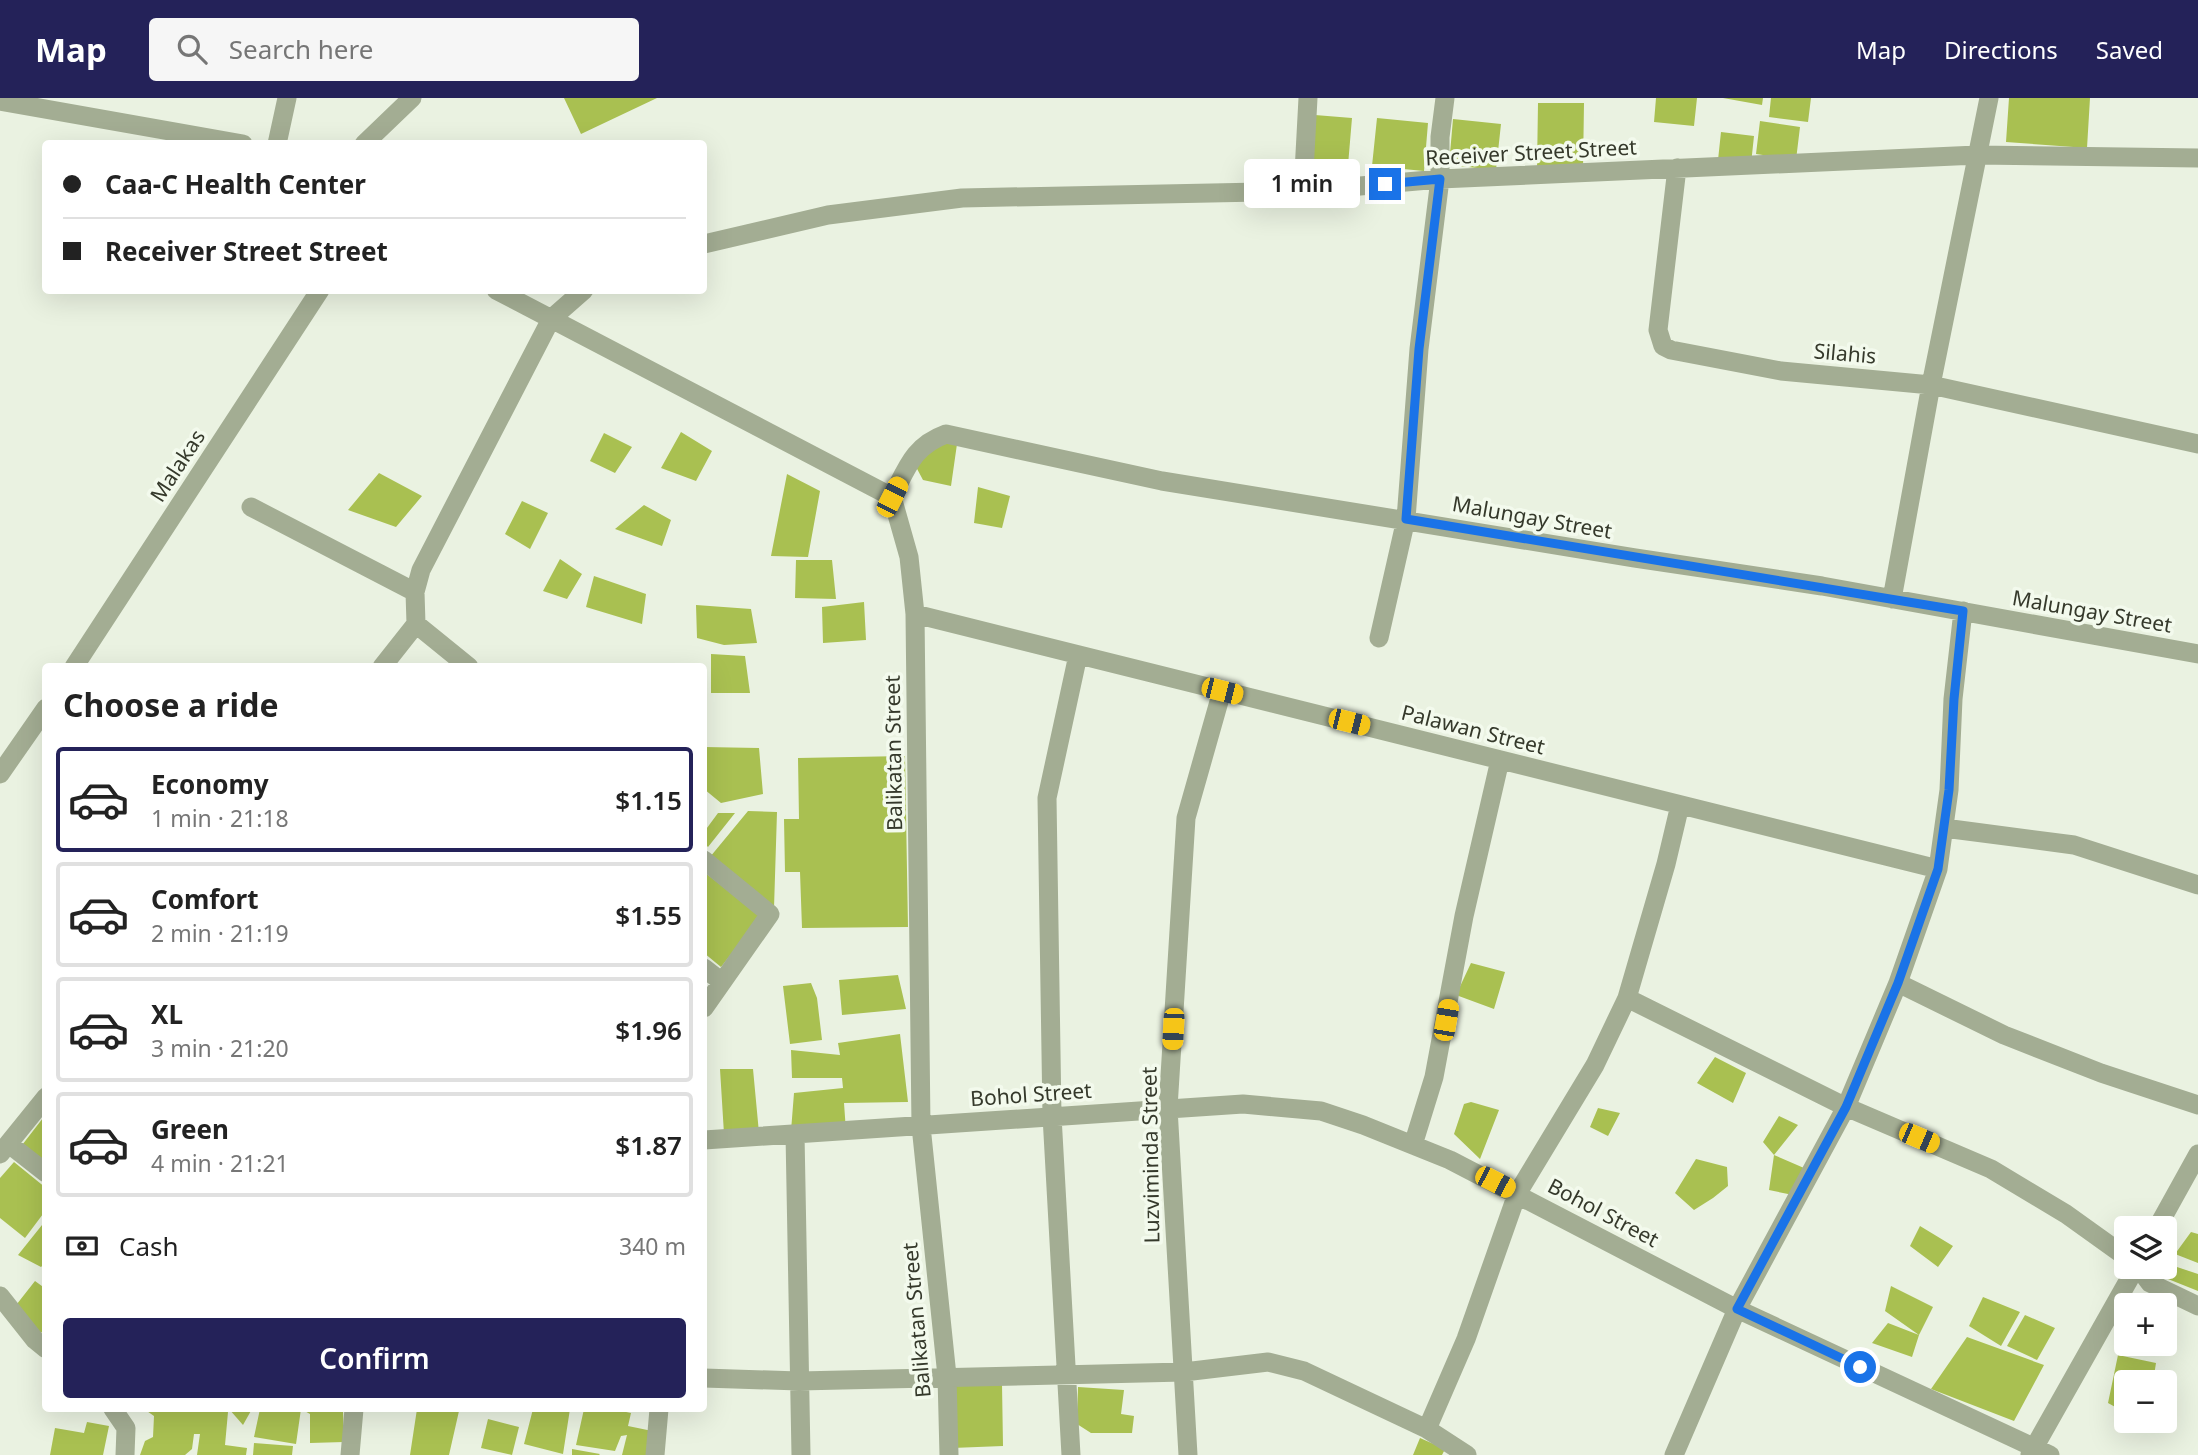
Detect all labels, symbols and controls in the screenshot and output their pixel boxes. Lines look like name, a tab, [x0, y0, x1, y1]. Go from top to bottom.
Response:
search box	[149, 18, 639, 81]
text: Map	[35, 27, 107, 72]
icon: search	[173, 30, 211, 68]
text: Search here	[229, 31, 373, 67]
text: Map	[1856, 33, 1906, 66]
text: Directions	[1944, 33, 2058, 66]
text: Saved	[2096, 33, 2163, 66]
street label: Receiver Street Street	[1425, 132, 1638, 172]
callout: 1 min	[1245, 160, 1360, 208]
text: Caa-C Health Center	[105, 166, 366, 202]
text: 1 min	[1271, 167, 1333, 199]
route end	[1369, 168, 1401, 200]
text: Receiver Street Street	[105, 233, 388, 269]
street label: Silahis	[1813, 336, 1877, 370]
street label: Malakas	[143, 424, 211, 507]
car	[874, 474, 911, 520]
street label: Malungay Street	[1450, 489, 1615, 545]
street label: Malungay Street	[2010, 583, 2175, 639]
street label: Balikatan Street	[878, 675, 908, 831]
car	[1200, 676, 1245, 706]
text: Choose a ride	[63, 683, 279, 726]
street label: Palawan Street	[1399, 698, 1548, 761]
car	[1327, 707, 1372, 737]
text: Economy	[151, 766, 269, 802]
icon: car	[67, 768, 130, 831]
text: $1.15	[615, 782, 682, 818]
text: 1 min · 21:18	[151, 802, 289, 834]
text: Comfort	[151, 881, 259, 917]
icon: car	[67, 883, 130, 946]
text: $1.55	[615, 897, 682, 933]
text: 2 min · 21:19	[151, 917, 289, 949]
text: XL	[151, 996, 183, 1032]
car	[1433, 997, 1460, 1043]
icon: car	[67, 998, 130, 1061]
car	[1162, 1007, 1185, 1051]
text: $1.96	[615, 1012, 682, 1048]
text: 3 min · 21:20	[151, 1032, 289, 1064]
street label: Luzviminda Street	[1134, 1066, 1166, 1244]
street label: Bohol Street	[969, 1076, 1093, 1112]
text: Green	[151, 1111, 229, 1147]
icon: car	[67, 1113, 130, 1176]
car	[1896, 1120, 1943, 1156]
text: $1.87	[615, 1127, 682, 1163]
text: 4 min · 21:21	[151, 1147, 289, 1179]
car	[1472, 1163, 1519, 1201]
street label: Bohol Street	[1543, 1171, 1664, 1253]
map controls	[2114, 1216, 2177, 1433]
button: layers	[2114, 1216, 2177, 1279]
icon: cash	[63, 1227, 101, 1265]
text: Cash	[119, 1228, 179, 1264]
text: 340 m	[619, 1230, 686, 1262]
street label: Balikatan Street	[895, 1241, 937, 1399]
button: +	[2114, 1293, 2177, 1356]
button: Confirm	[63, 1318, 686, 1398]
route start	[1844, 1351, 1876, 1383]
button: −	[2114, 1370, 2177, 1433]

